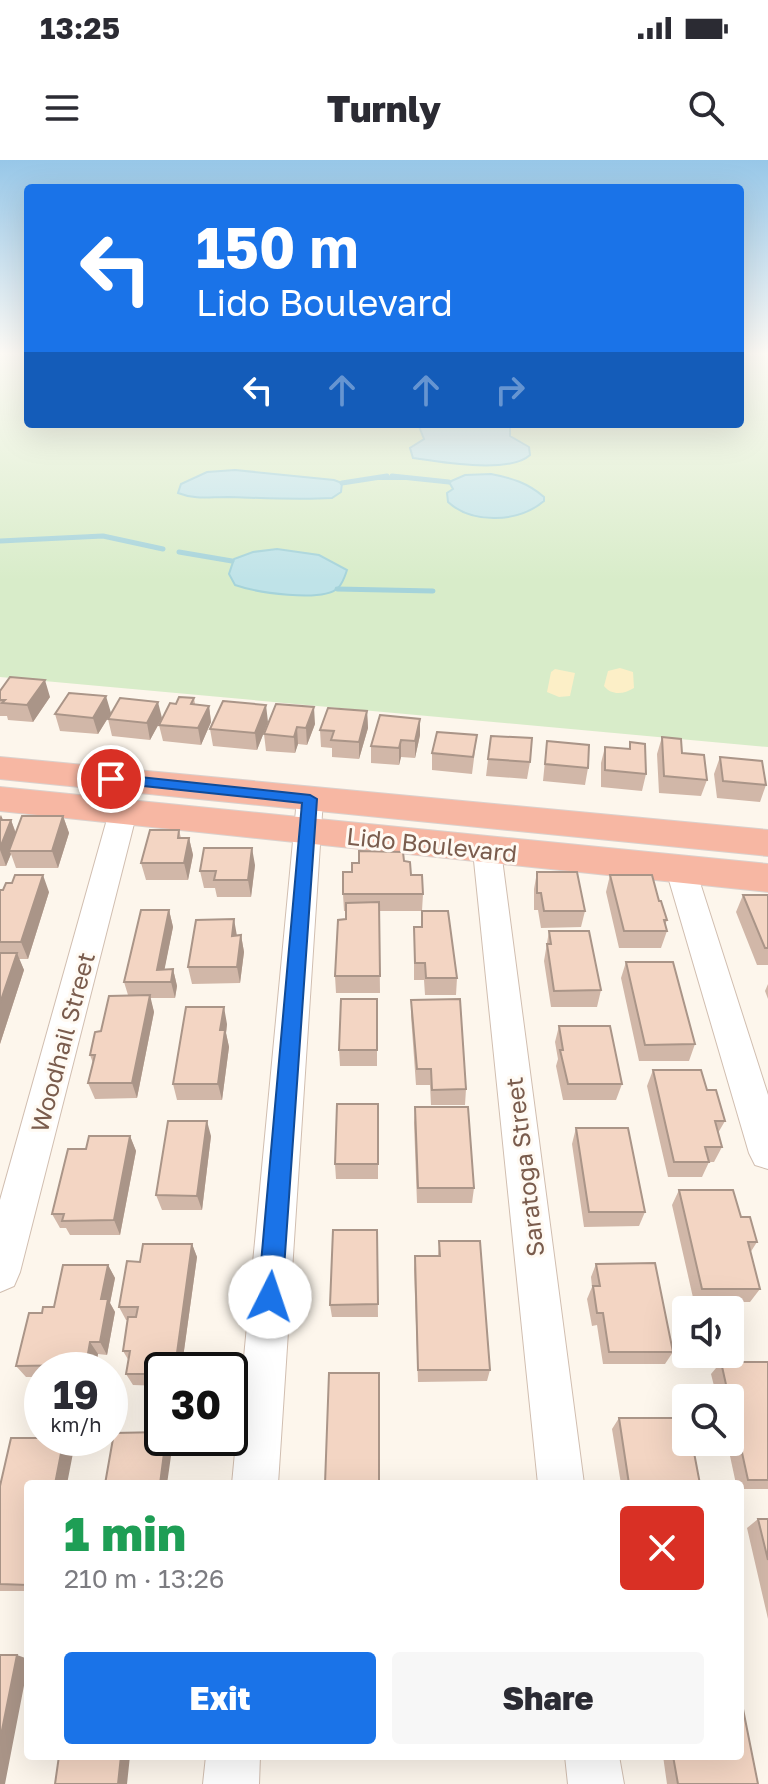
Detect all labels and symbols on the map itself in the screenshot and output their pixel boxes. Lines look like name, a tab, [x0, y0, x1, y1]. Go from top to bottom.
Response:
pin	[77, 745, 145, 813]
street label: Lido Boulevard	[345, 821, 519, 867]
street label: Woodhail Street	[24, 949, 100, 1135]
street label: Saratoga Street	[499, 1076, 549, 1258]
position arrow	[228, 1255, 312, 1339]
speed limit sign: 30	[144, 1352, 248, 1456]

